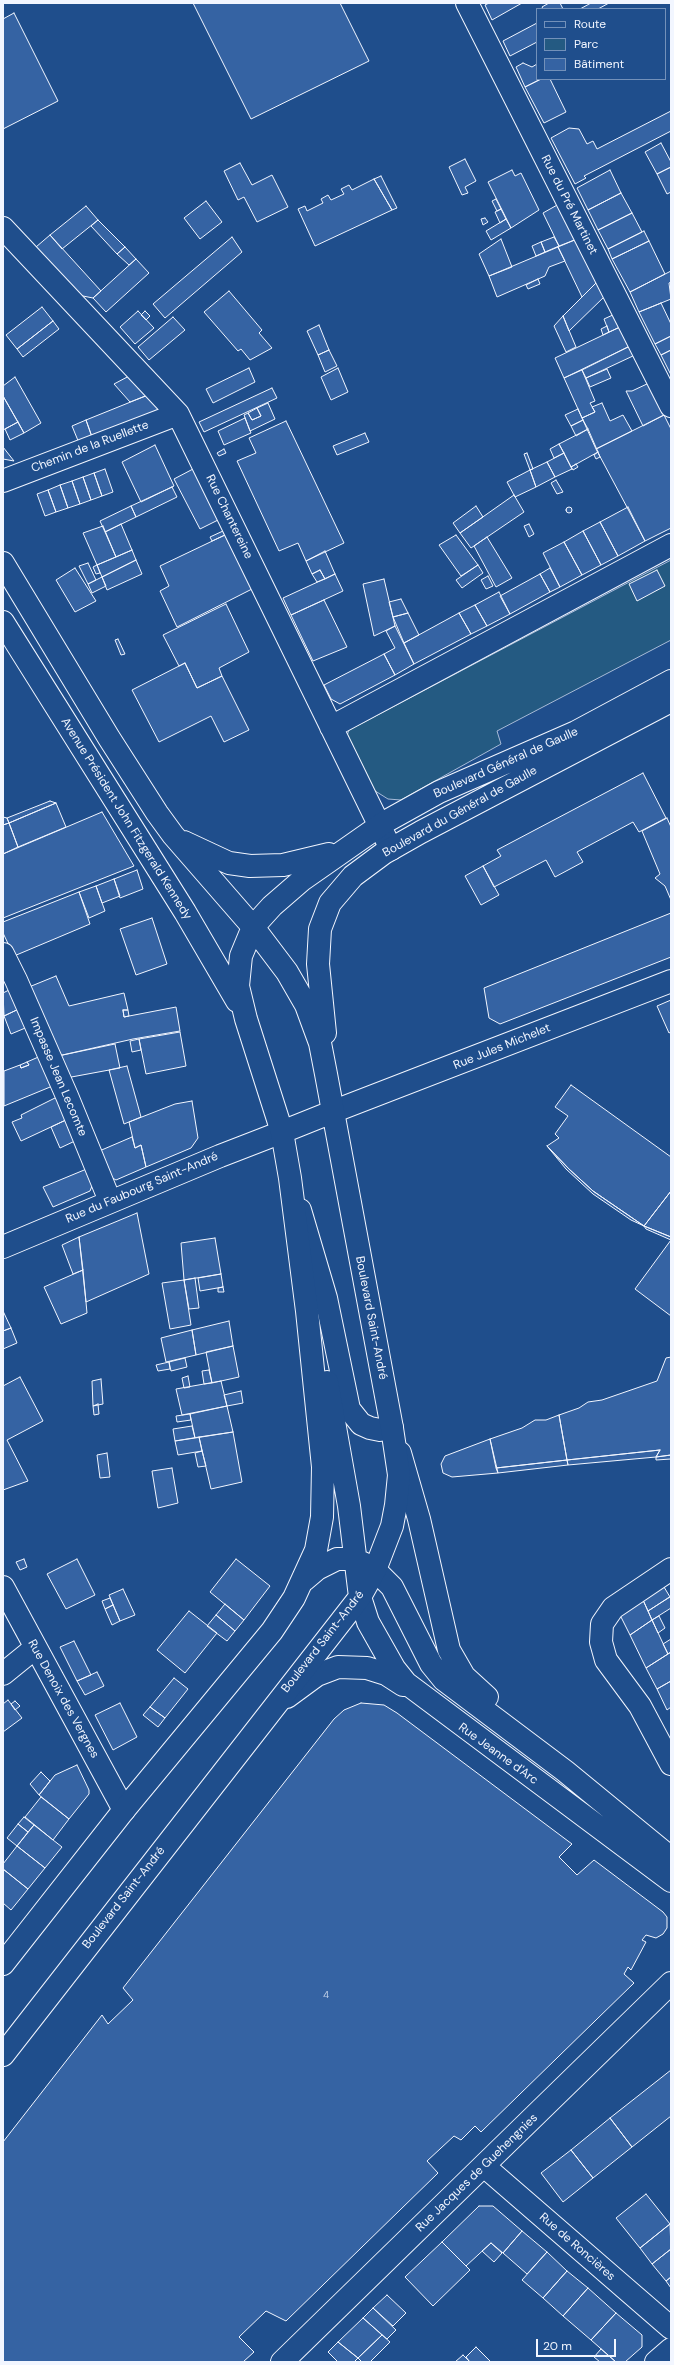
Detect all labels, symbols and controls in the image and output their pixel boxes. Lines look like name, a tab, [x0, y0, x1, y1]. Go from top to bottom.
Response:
legend	[536, 8, 666, 80]
text: Route	[574, 16, 606, 32]
text: Parc	[574, 36, 598, 52]
text: Bâtiment	[574, 56, 624, 72]
street label: Rue du Pré Martinet	[538, 153, 600, 257]
street label: Chemin de la Ruellette	[29, 418, 151, 476]
street label: Rue Chantereine	[202, 473, 256, 561]
street label: Avenue Président John Fitzgerald Kennedy	[58, 715, 194, 923]
street label: Boulevard Général de Gaulle	[432, 725, 580, 801]
street label: Boulevard du Général de Gaulle	[380, 763, 540, 861]
street label: Impasse Jean Lecomte	[26, 1015, 90, 1139]
street label: Rue Jules Michelet	[451, 1021, 553, 1073]
street label: Rue du Faubourg Saint-André	[64, 1149, 220, 1227]
street label: Boulevard Saint-André	[352, 1255, 390, 1381]
street label: Boulevard Saint-André	[279, 1588, 367, 1696]
street label: Rue Denoix des Vergnes	[24, 1637, 102, 1761]
street label: Rue Jeanne d'Arc	[455, 1720, 541, 1788]
street label: Boulevard Saint-André	[80, 1844, 168, 1952]
house number: 4	[323, 1989, 329, 2001]
street label: Rue Jacques de Guehengnies	[413, 2111, 541, 2235]
street label: Rue de Roncières	[536, 2210, 618, 2284]
scale bar	[538, 2331, 618, 2357]
text: 20 m	[543, 2338, 572, 2354]

